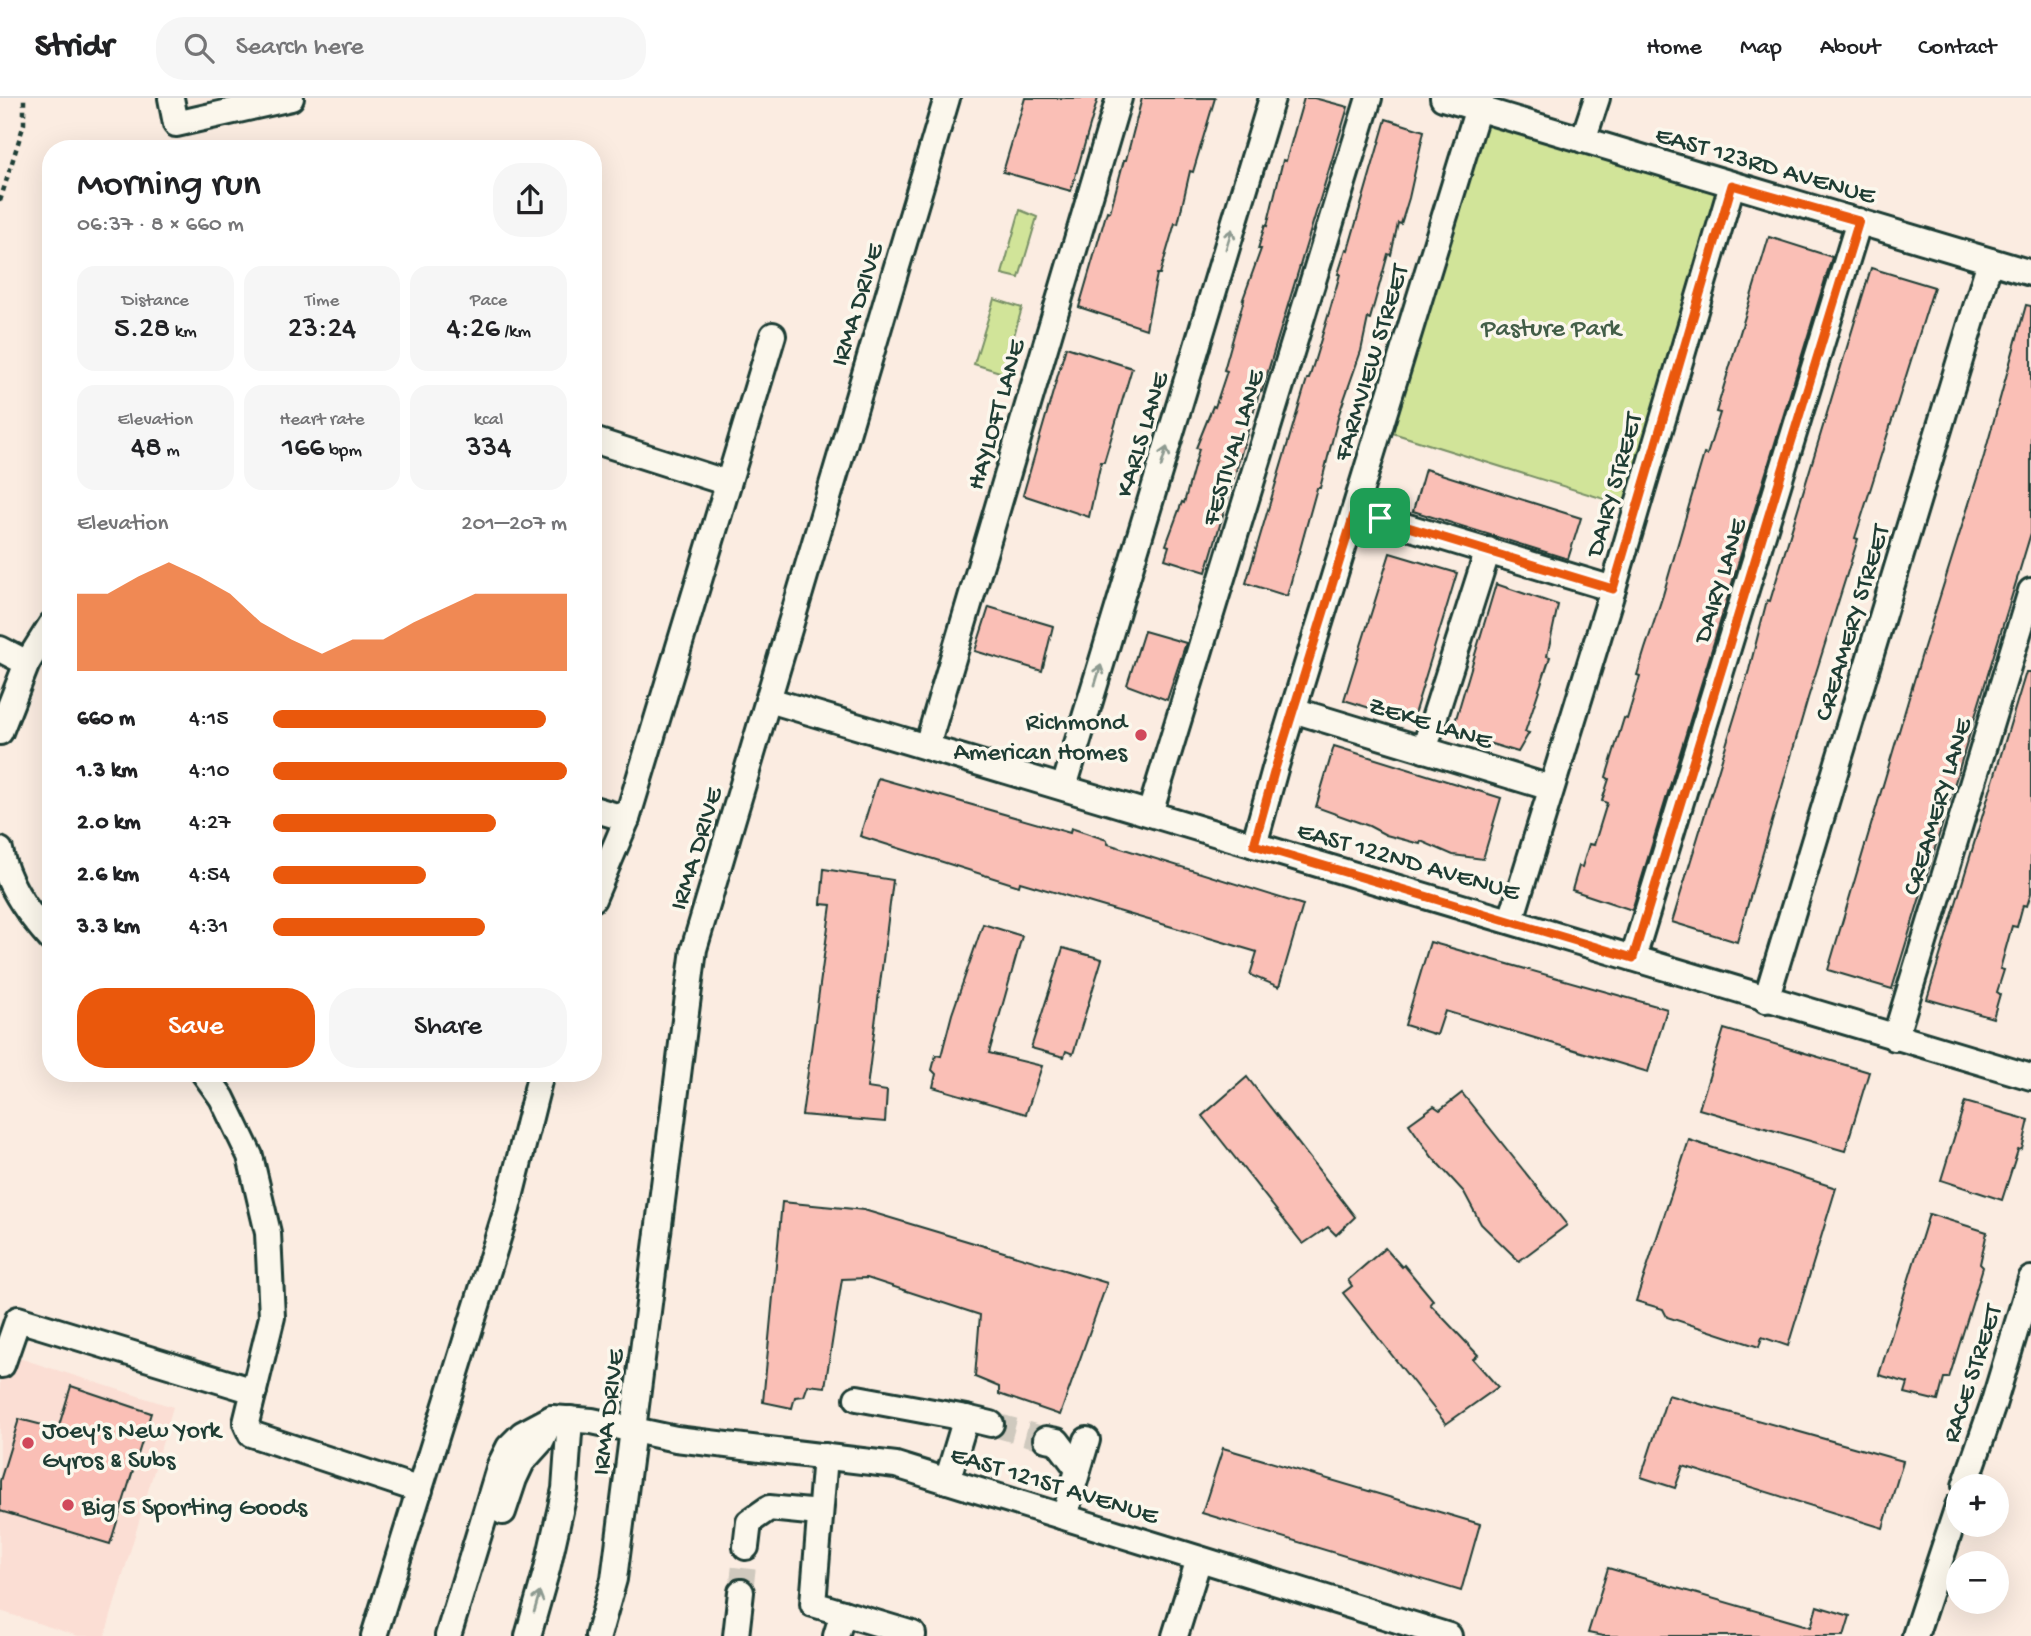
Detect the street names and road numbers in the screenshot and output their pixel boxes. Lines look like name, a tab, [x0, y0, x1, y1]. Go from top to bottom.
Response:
street label: EAST 123RD AVENUE	[1651, 121, 1879, 214]
street label: IRMA DRIVE	[826, 239, 893, 371]
street label: FARMVIEW STREET	[1328, 260, 1418, 466]
street label: HAYLOFT LANE	[962, 336, 1035, 494]
street label: FESTIVAL LANE	[1197, 366, 1274, 531]
street label: KARLS LANE	[1111, 368, 1178, 502]
street label: DAIRY STREET	[1580, 409, 1652, 563]
street label: DAIRY LANE	[1688, 515, 1756, 649]
street label: CREAMERY STREET	[1810, 521, 1899, 725]
street label: ZEKE LANE	[1364, 692, 1496, 759]
street label: CREAMERY LANE	[1898, 714, 1981, 900]
street label: IRMA DRIVE	[665, 783, 732, 915]
street label: EAST 122ND AVENUE	[1293, 817, 1523, 910]
street label: RACE STREET	[1937, 1300, 2011, 1447]
street label: IRMA DRIVE	[587, 1347, 634, 1477]
street label: EAST 121ST AVENUE	[946, 1441, 1162, 1534]

